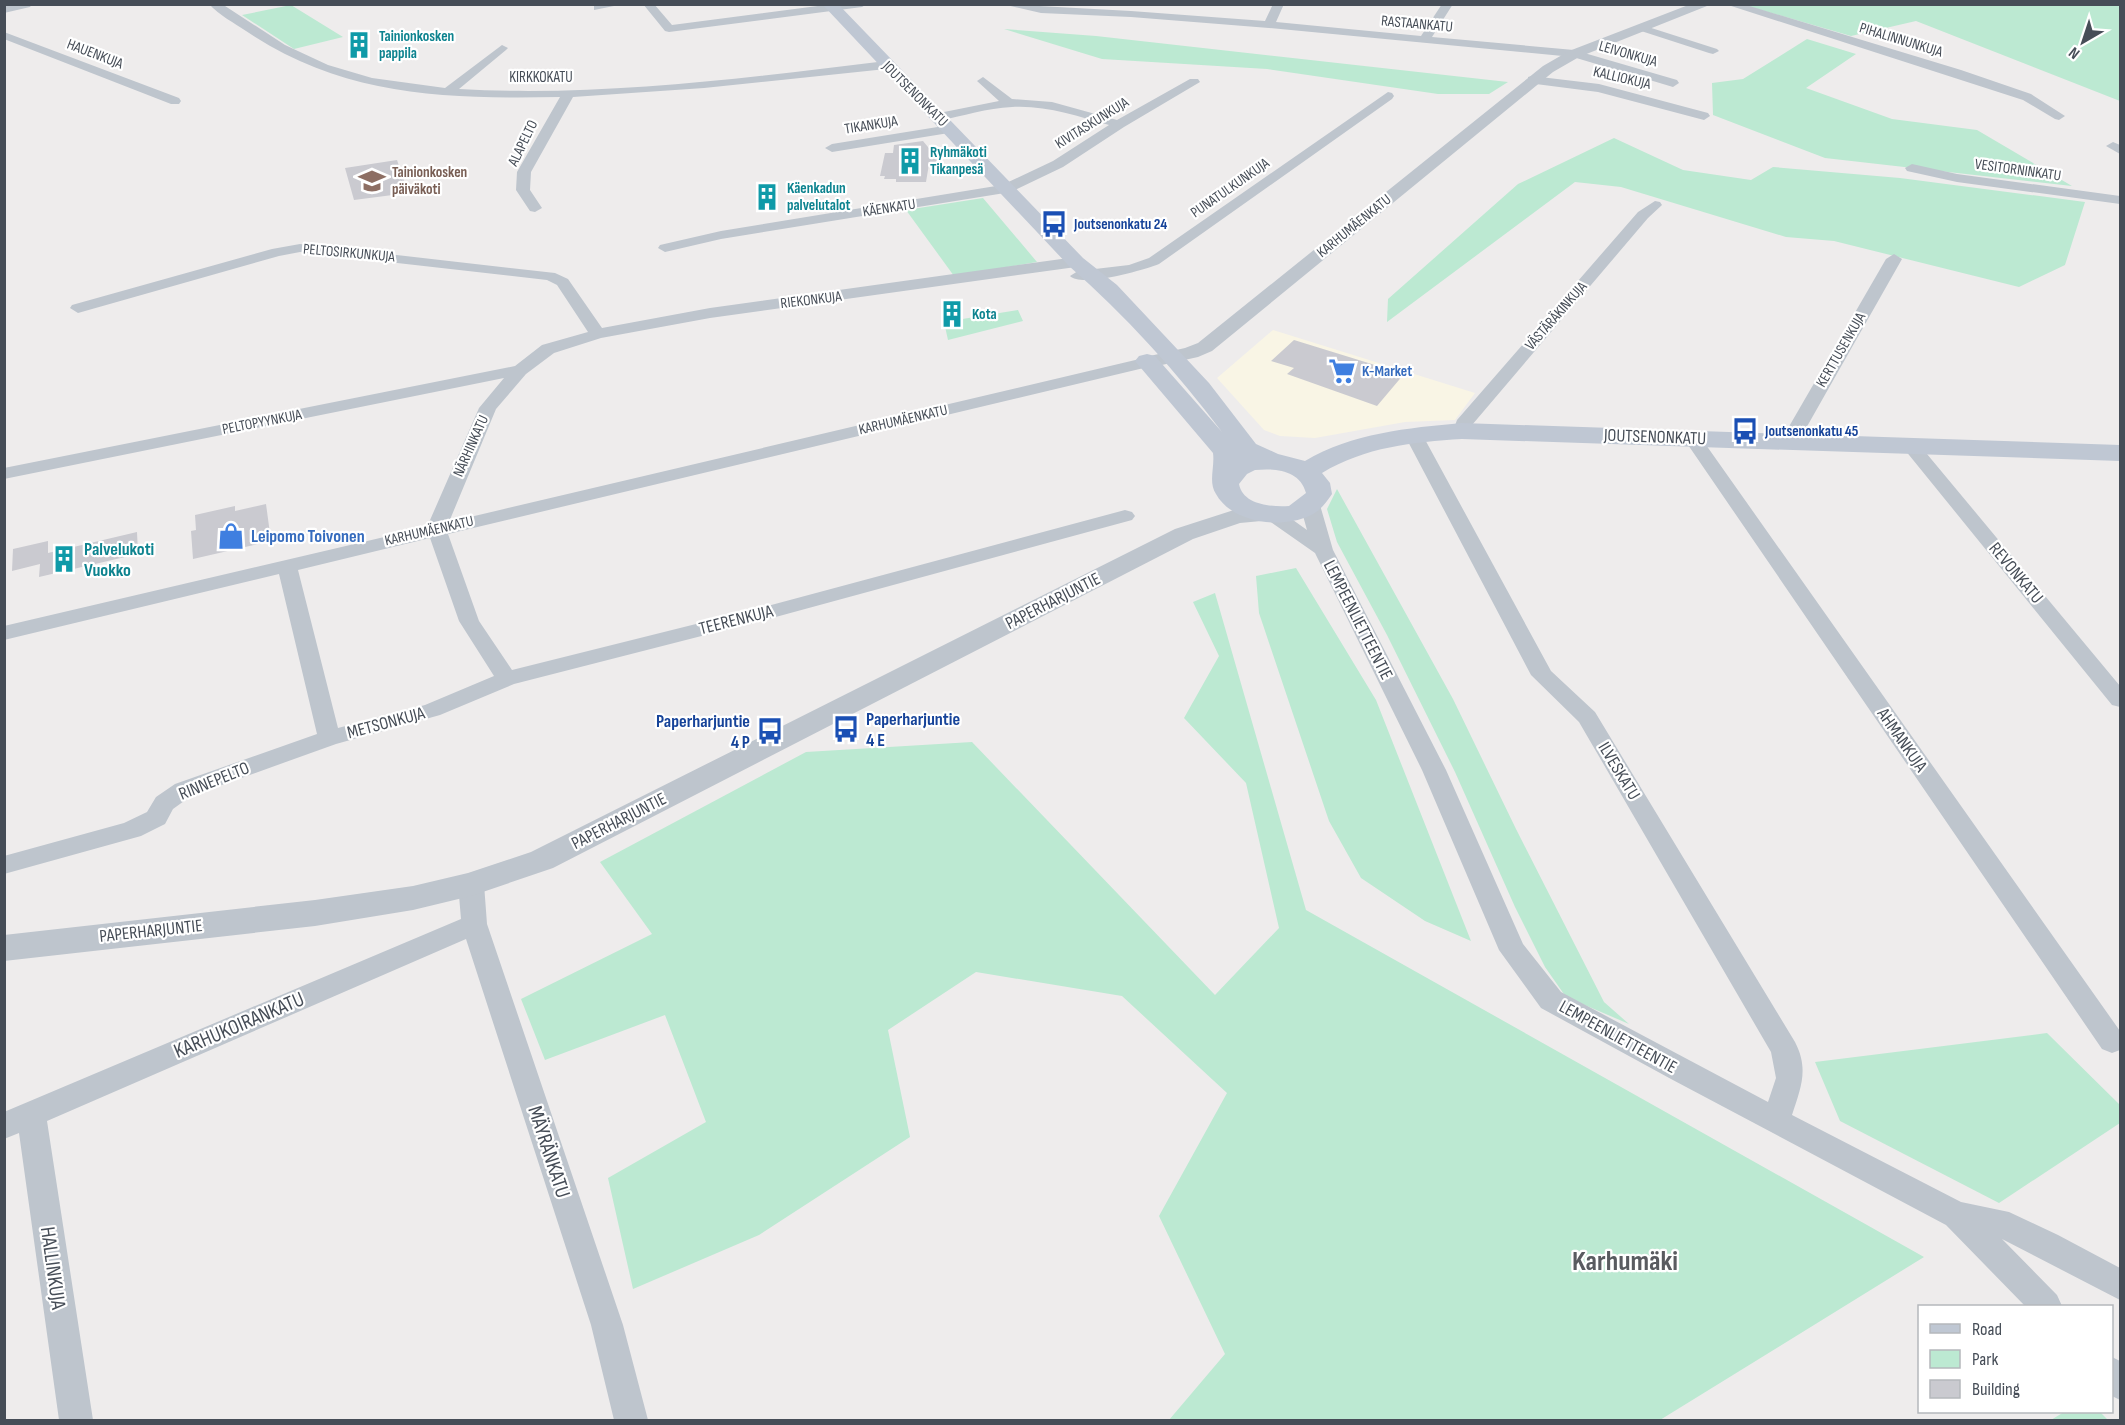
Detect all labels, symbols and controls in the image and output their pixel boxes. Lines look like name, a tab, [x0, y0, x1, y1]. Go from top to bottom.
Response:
street label: RASTAANKATU	[1380, 11, 1454, 37]
north arrow	[2053, 12, 2113, 72]
street label: PIHALINNUNKUJA	[1857, 18, 1945, 62]
place label: Tainionkosken pappila	[379, 27, 454, 63]
building icon: Tainionkosken pappila	[344, 30, 374, 60]
street label: HAUENKUJA	[64, 35, 126, 74]
street label: LEIVONKUJA	[1597, 37, 1660, 72]
text: N	[2065, 42, 2084, 63]
street label: JOUTSENONKATU	[877, 56, 952, 131]
street label: KALLIOKUJA	[1591, 62, 1653, 94]
street label: KIRKKOKATU	[509, 68, 573, 87]
street label: KIVITASKUNKUJA	[1052, 93, 1133, 153]
street label: TIKANKUJA	[843, 111, 900, 139]
street label: ALAPELTO	[503, 117, 542, 170]
place label: Ryhmäkoti Tikanpesä	[930, 143, 987, 179]
building icon: Ryhmäkoti Tikanpesä	[895, 146, 925, 176]
street label: PUNATULKUNKUJA	[1187, 154, 1274, 222]
street label: VESITORNINKATU	[1974, 155, 2062, 185]
place label: Tainionkosken päiväkoti	[392, 163, 467, 199]
school or university icon: Tainionkosken päiväkoti	[357, 166, 387, 196]
place label: Käenkadun palvelutalot	[787, 179, 850, 215]
building icon: Käenkadun palvelutalot	[752, 182, 782, 212]
street label: KARHUMÄENKATU	[1313, 190, 1395, 262]
street label: KÄENKATU	[861, 194, 917, 222]
bus stop icon: Joutsenonkatu 24	[1039, 209, 1069, 239]
place label: Joutsenonkatu 24	[1073, 215, 1167, 234]
street label: PELTOSIRKUNKUJA	[302, 240, 396, 267]
street label: VÄSTÄRÄKINKUJA	[1521, 277, 1591, 354]
street label: RIEKONKUJA	[779, 287, 843, 313]
building icon: Kota	[937, 299, 967, 329]
place label: Kota	[972, 305, 997, 324]
street label: KERTTUSENKUJA	[1812, 309, 1870, 391]
supermarket icon: K-Market	[1327, 356, 1357, 386]
place label: K-Market	[1362, 362, 1412, 381]
street label: KARHUMÄENKATU	[857, 401, 949, 439]
street label: PELTOPYYNKUJA	[221, 405, 304, 439]
street label: NÄRHINKATU	[449, 412, 493, 480]
bus stop icon: Joutsenonkatu 45	[1730, 416, 1760, 446]
place label: Joutsenonkatu 45	[1764, 422, 1859, 441]
street label: JOUTSENONKATU	[1602, 425, 1707, 449]
street label: KARHUMÄENKATU	[383, 512, 475, 550]
shop icon: Leipomo Toivonen	[216, 521, 246, 551]
place label: Leipomo Toivonen	[251, 526, 365, 547]
street label: REVONKATU	[1984, 538, 2048, 608]
place label: Palvelukoti Vuokko	[84, 539, 154, 581]
building icon: Palvelukoti Vuokko	[49, 544, 79, 574]
street label: LEMPEENLIETTEENTIE	[1319, 557, 1397, 683]
street label: PAPERHARJUNTIE	[1002, 568, 1104, 634]
street label: TEERENKUJA	[697, 601, 775, 639]
street label: METSONKUJA	[345, 703, 427, 743]
street label: AHMANKUJA	[1872, 703, 1932, 776]
place label: Paperharjuntie 4 E	[866, 709, 960, 751]
place label: Paperharjuntie 4 P	[656, 711, 750, 753]
bus stop icon: Paperharjuntie 4 E	[831, 714, 861, 744]
bus stop icon: Paperharjuntie 4 P	[755, 716, 785, 746]
street label: ILVESKATU	[1594, 738, 1644, 804]
street label: RINNEPELTO	[176, 757, 252, 805]
street label: PAPERHARJUNTIE	[568, 788, 670, 854]
street label: PAPERHARJUNTIE	[98, 915, 204, 947]
street label: KARHUKOIRANKATU	[170, 986, 308, 1064]
street label: LEMPEENLIETTEENTIE	[1556, 996, 1680, 1078]
street label: MÄYRÄNKATU	[522, 1103, 576, 1201]
street label: HALLINKUJA	[35, 1225, 71, 1312]
district label: Karhumäki	[1572, 1245, 1678, 1278]
legend	[1918, 1305, 2113, 1413]
text: Road	[1972, 1319, 2002, 1340]
text: Park	[1972, 1349, 1998, 1370]
text: Building	[1972, 1379, 2020, 1400]

